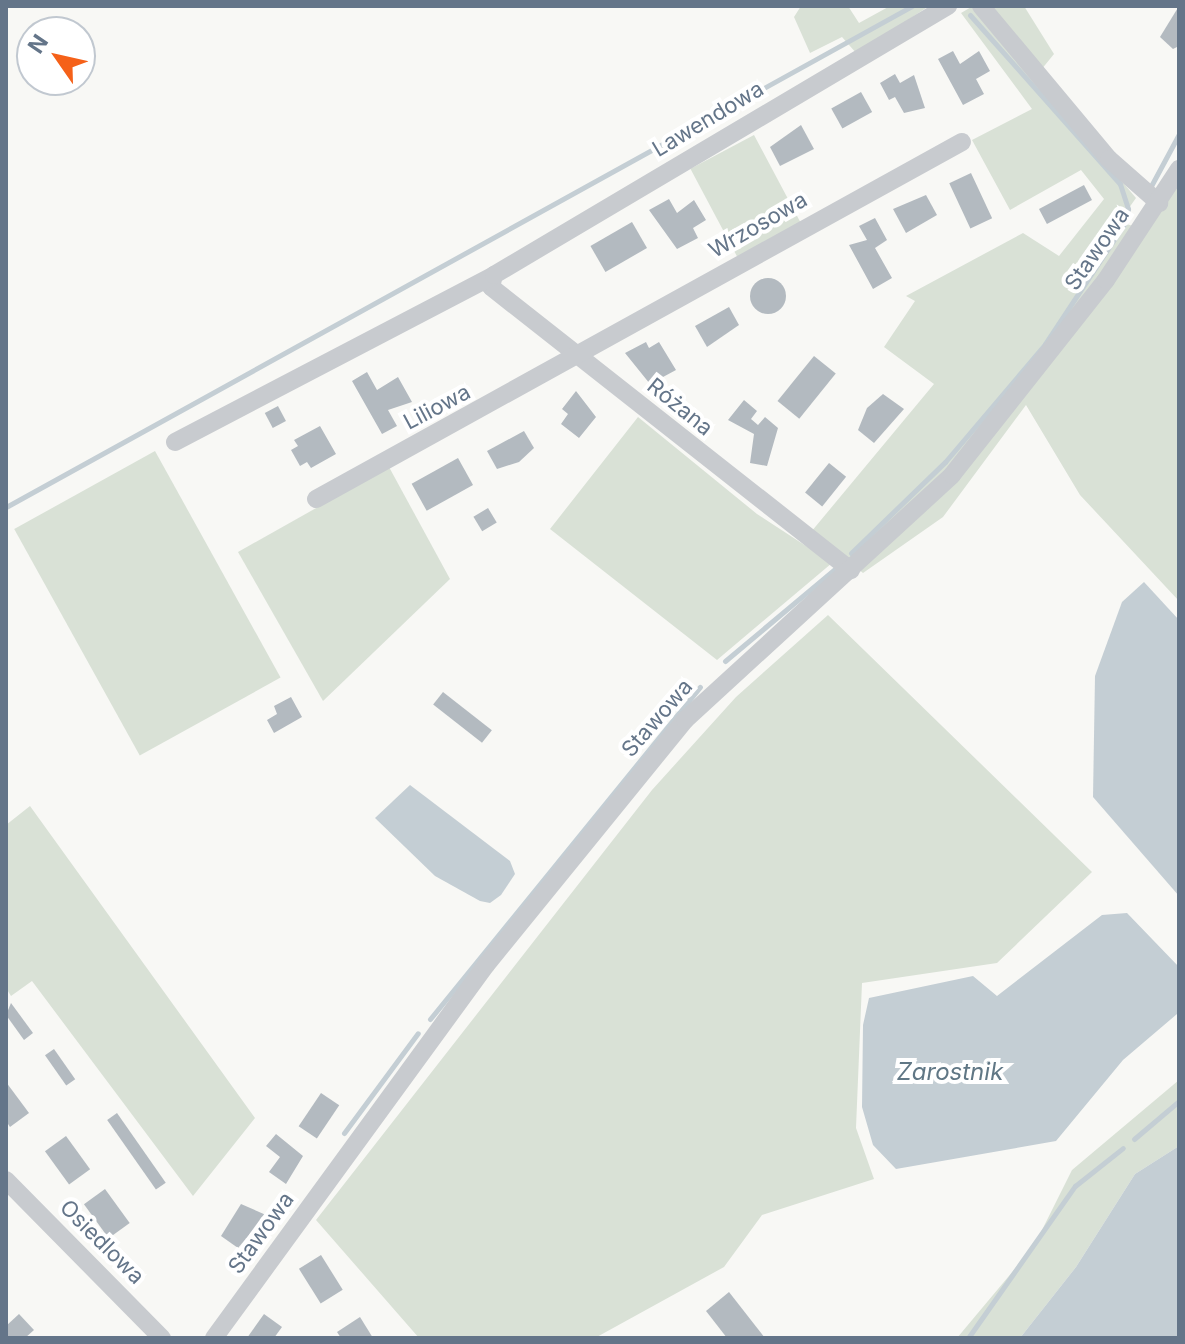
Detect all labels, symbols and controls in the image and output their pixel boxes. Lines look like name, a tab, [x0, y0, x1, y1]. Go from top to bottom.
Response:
north arrow	[16, 16, 96, 96]
text: N	[22, 29, 53, 58]
street label: Lawendowa	[648, 76, 768, 162]
street label: Wrzosowa	[704, 186, 812, 264]
street label: Stawowa	[1059, 203, 1135, 295]
street label: Różana	[642, 373, 718, 441]
street label: Liliowa	[399, 379, 475, 435]
street label: Stawowa	[616, 674, 698, 762]
water label: Zarostnik	[897, 1058, 1003, 1086]
street label: Stawowa	[223, 1187, 299, 1279]
street label: Osiedlowa	[54, 1194, 150, 1290]

